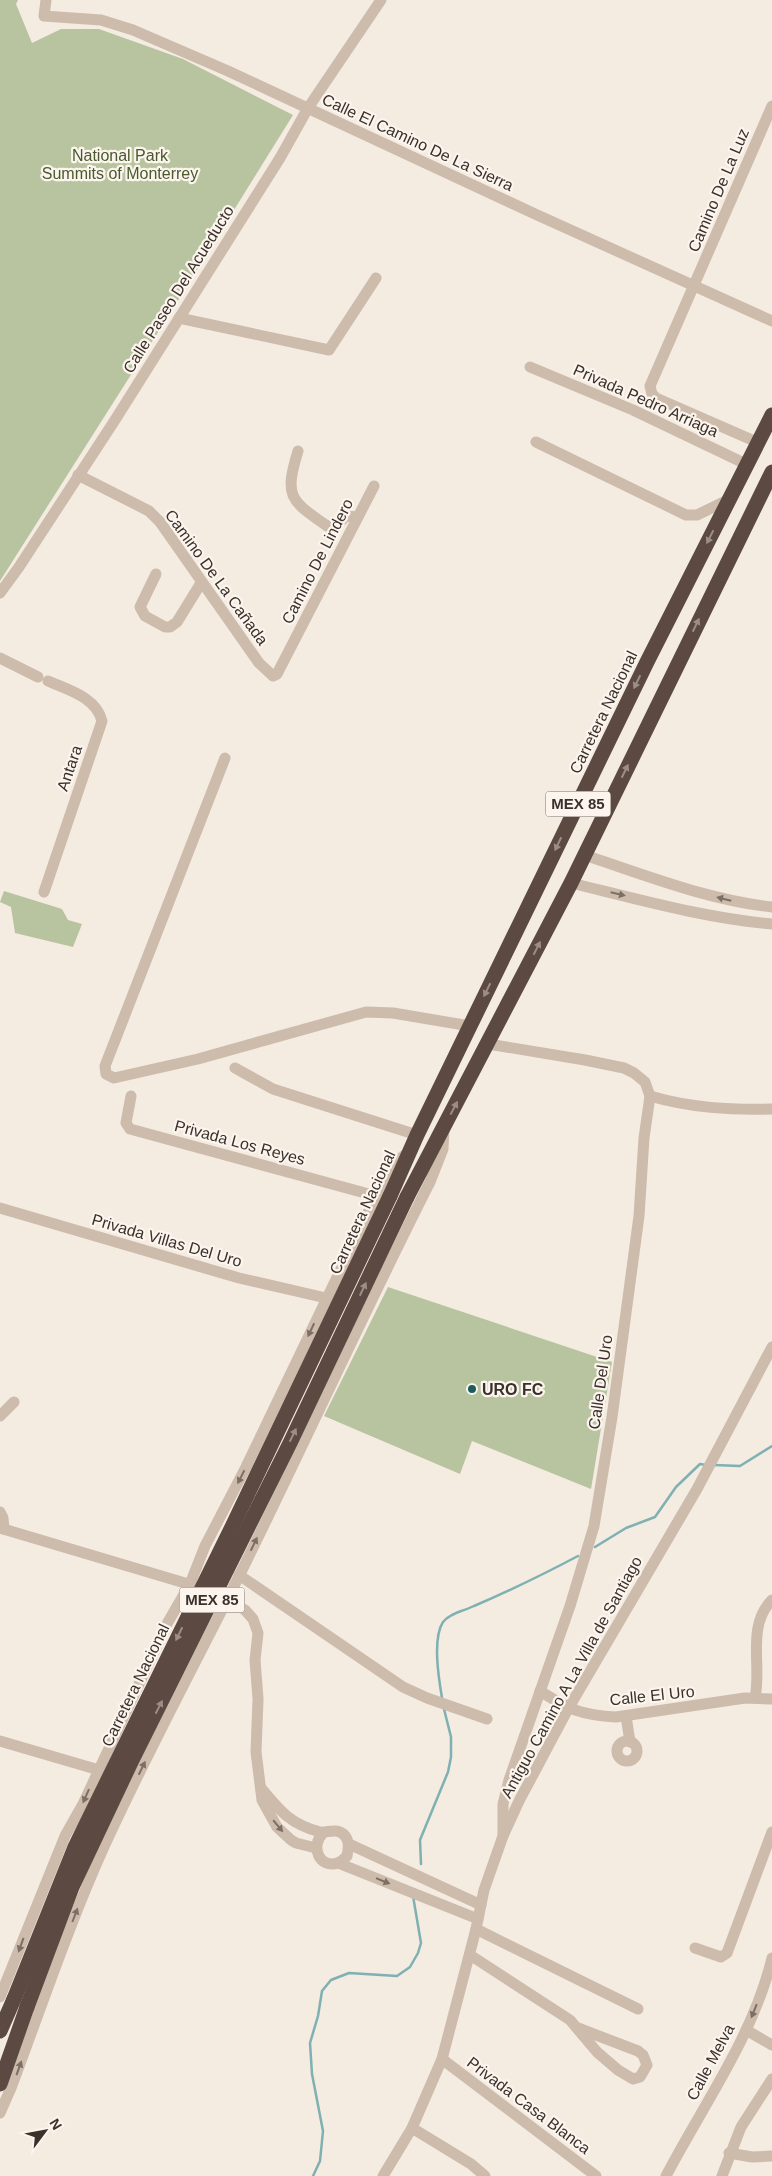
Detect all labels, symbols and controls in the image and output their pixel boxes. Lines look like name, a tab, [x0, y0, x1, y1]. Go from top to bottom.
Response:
street label: Calle El Camino De La Sierra	[319, 91, 516, 194]
street label: Camino De La Luz	[685, 126, 752, 255]
park label: National Park Summits of Monterrey	[42, 147, 198, 182]
street label: Calle Paseo Del Acueducto	[120, 202, 237, 376]
street label: Privada Pedro Arriaga	[571, 361, 721, 440]
street label: Camino De Lindero	[279, 496, 356, 627]
street label: Camino De La Cañada	[162, 506, 271, 648]
one-way arrow	[706, 530, 714, 544]
one-way arrow	[692, 618, 700, 632]
street label: Carretera Nacional	[566, 648, 641, 776]
one-way arrow	[633, 675, 641, 689]
street label: Antara	[54, 743, 85, 793]
one-way arrow	[621, 764, 629, 778]
road number: MEX 85	[546, 792, 610, 816]
one-way arrow	[554, 837, 562, 851]
one-way arrow	[611, 890, 626, 898]
one-way arrow	[717, 895, 732, 903]
one-way arrow	[533, 941, 541, 955]
one-way arrow	[483, 983, 491, 997]
one-way arrow	[450, 1100, 458, 1115]
street label: Privada Los Reyes	[173, 1117, 307, 1168]
street label: Carretera Nacional	[326, 1148, 399, 1277]
street label: Privada Villas Del Uro	[90, 1211, 244, 1270]
one-way arrow	[360, 1282, 368, 1296]
one-way arrow	[307, 1323, 315, 1337]
street label: Calle Del Uro	[585, 1334, 616, 1430]
place label: URO FC	[482, 1381, 544, 1398]
marker: URO FC	[466, 1383, 478, 1395]
one-way arrow	[289, 1428, 298, 1443]
one-way arrow	[237, 1470, 245, 1484]
one-way arrow	[251, 1537, 259, 1551]
street label: Antiguo Camino A La Villa de Santiago	[498, 1553, 645, 1801]
road number: MEX 85	[180, 1588, 244, 1612]
street label: Carretera Nacional	[98, 1621, 173, 1749]
one-way arrow	[175, 1627, 183, 1642]
street label: Calle El Uro	[609, 1683, 695, 1708]
one-way arrow	[155, 1699, 163, 1714]
one-way arrow	[138, 1760, 146, 1775]
one-way arrow	[82, 1789, 90, 1803]
one-way arrow	[273, 1820, 284, 1833]
one-way arrow	[376, 1878, 391, 1885]
one-way arrow	[72, 1908, 79, 1923]
one-way arrow	[17, 1937, 24, 1952]
one-way arrow	[750, 2004, 758, 2019]
street label: Calle Melva	[683, 2021, 738, 2103]
street label: Privada Casa Blanca	[464, 2054, 594, 2157]
one-way arrow	[15, 2060, 23, 2075]
north arrow	[20, 2106, 70, 2156]
text: N	[47, 2116, 65, 2133]

